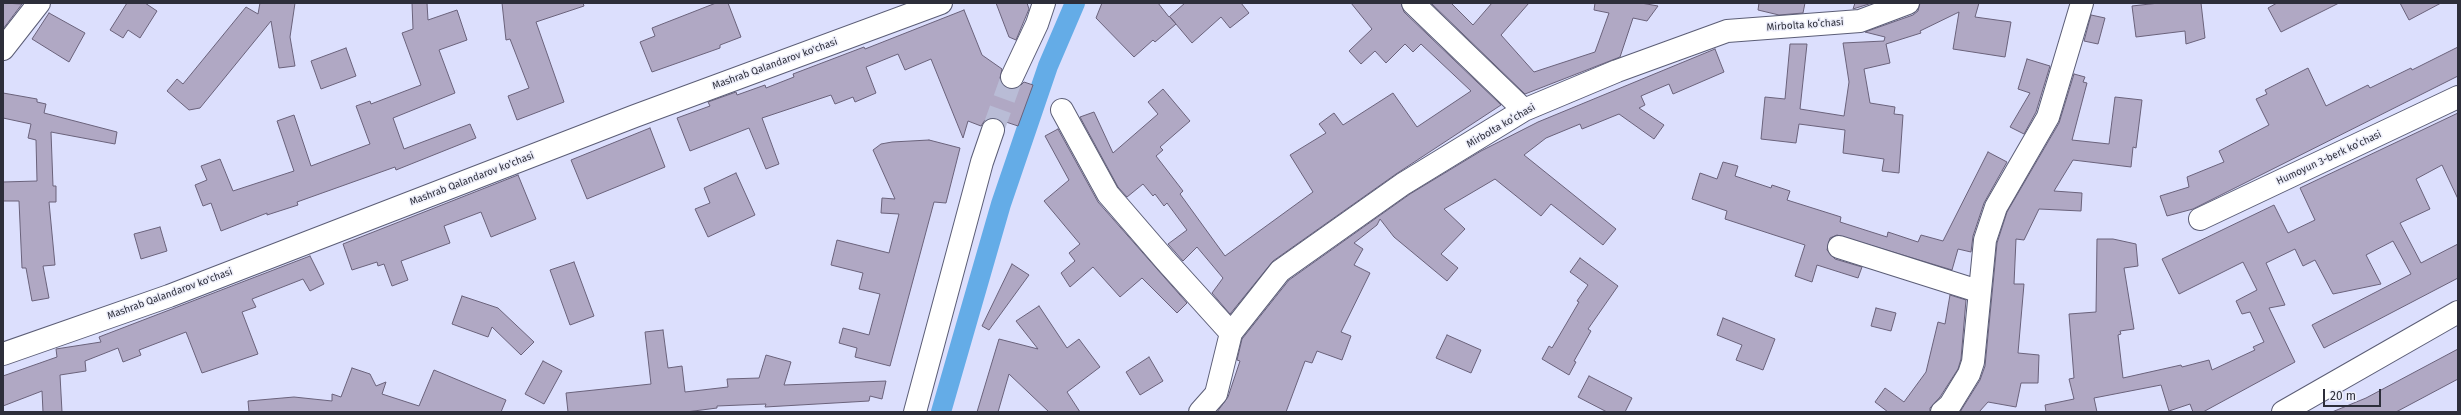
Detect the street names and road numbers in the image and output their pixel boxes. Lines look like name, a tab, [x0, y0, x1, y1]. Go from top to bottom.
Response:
street label: Mirbolta koʻchasi	[1766, 16, 1844, 34]
street label: Mashrab Qalandarov ko'chasi	[711, 36, 839, 92]
street label: Mirbolta koʻchasi	[1465, 102, 1537, 150]
street label: Humoyun 3-berk koʻchasi	[2275, 128, 2383, 188]
street label: Mashrab Qalandarov ko'chasi	[408, 150, 536, 208]
street label: Mashrab Qalandarov ko'chasi	[106, 266, 234, 322]

